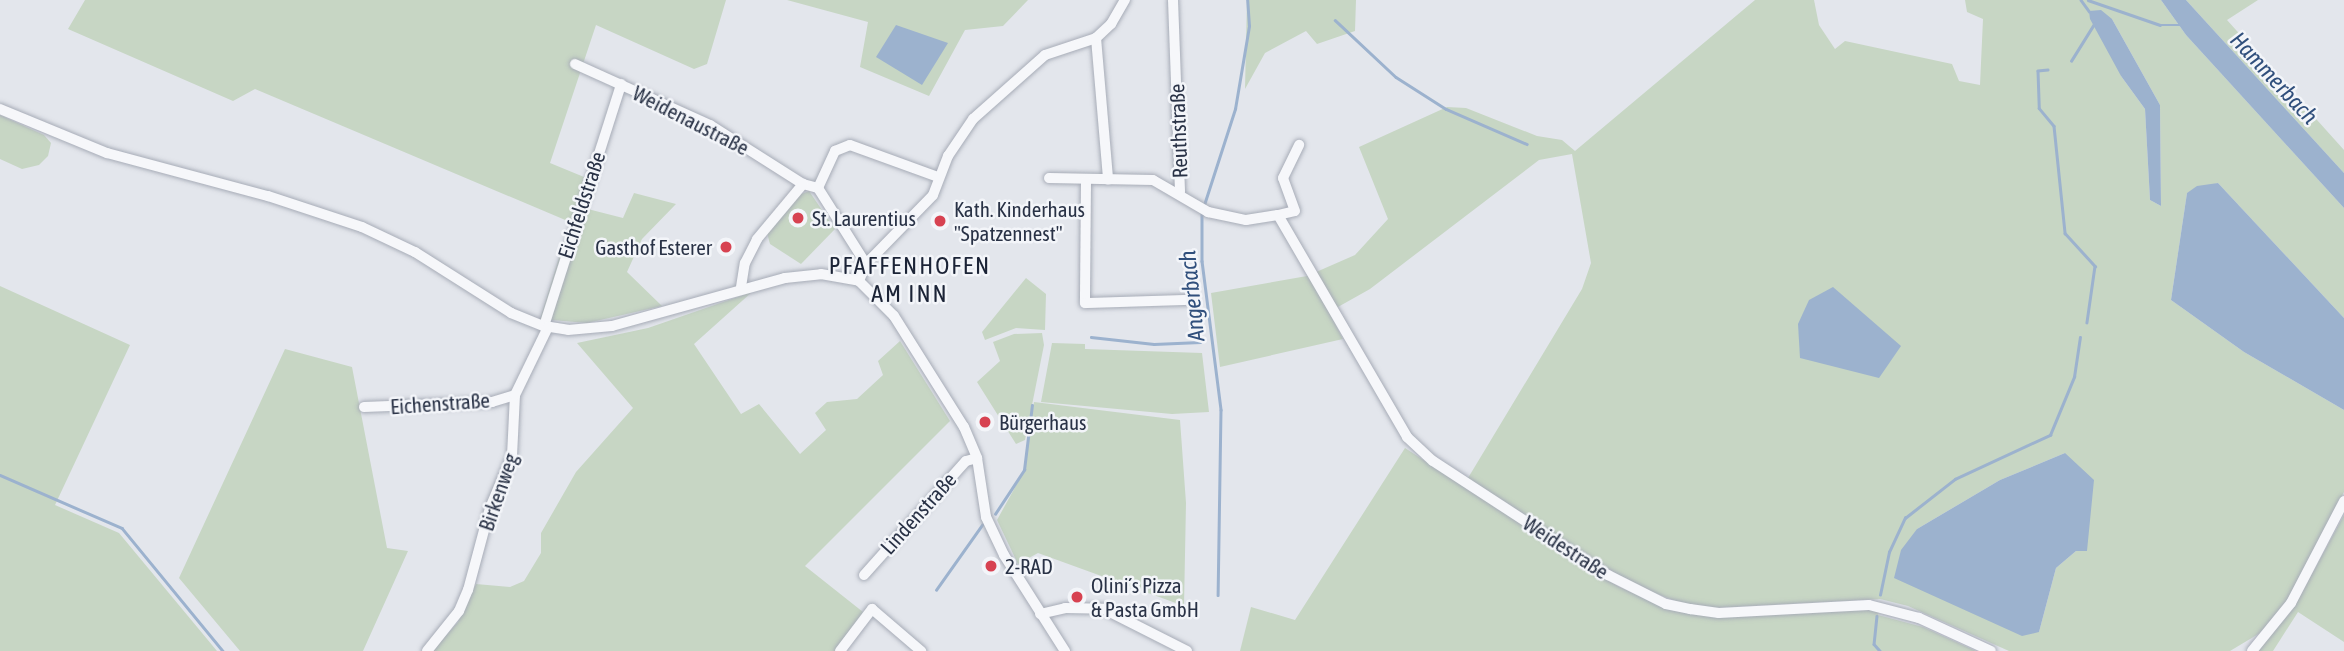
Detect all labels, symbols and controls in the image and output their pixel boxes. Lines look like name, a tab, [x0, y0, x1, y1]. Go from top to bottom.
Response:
water label: Hammerbach	[2224, 26, 2324, 130]
street label: Weidenaustraße	[629, 80, 753, 160]
street label: Reuthstraße	[1164, 83, 1192, 179]
street label: Eichfeldstraße	[552, 148, 610, 262]
place label: Kath. Kinderhaus "Spatzennest"	[954, 196, 1085, 246]
place label: St. Laurentius	[812, 205, 916, 231]
marker: St. Laurentius	[790, 210, 806, 226]
marker: Kath. Kinderhaus "Spatzennest"	[932, 213, 948, 229]
place label: Gasthof Esterer	[595, 234, 712, 260]
marker: Gasthof Esterer	[718, 239, 734, 255]
water label: Angerbach	[1174, 249, 1210, 343]
district label: PFAFFENHOFEN AM INN	[830, 252, 990, 308]
street label: Eichenstraße	[389, 387, 491, 419]
place label: Bürgerhaus	[999, 409, 1087, 435]
marker: Bürgerhaus	[977, 414, 993, 430]
street label: Birkenweg	[473, 450, 523, 534]
street label: Lindenstraße	[875, 467, 961, 559]
street label: Weidestraße	[1519, 510, 1613, 584]
place label: 2-RAD	[1005, 553, 1053, 579]
marker: 2-RAD	[983, 558, 999, 574]
place label: Olini´s Pizza & Pasta GmbH	[1091, 572, 1199, 622]
marker: Olini´s Pizza & Pasta GmbH	[1069, 589, 1085, 605]

